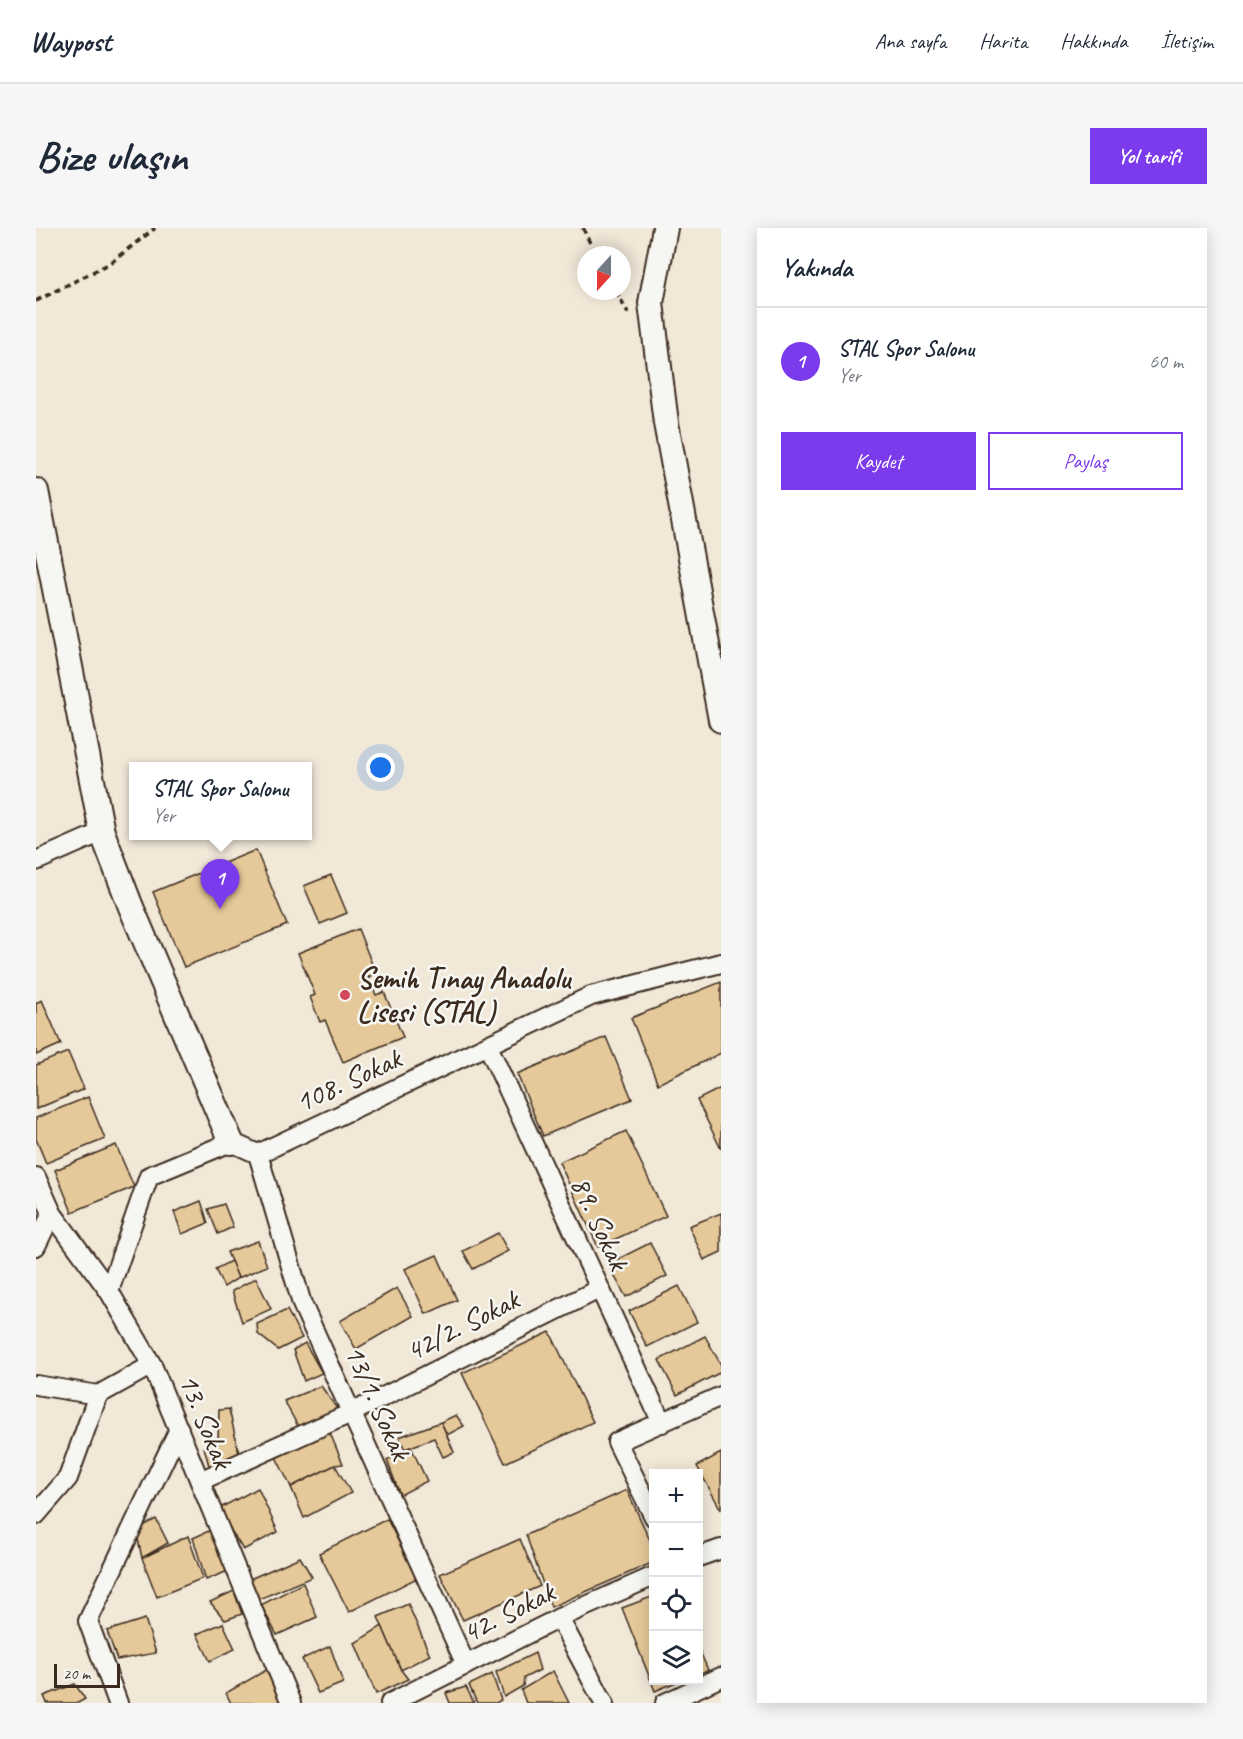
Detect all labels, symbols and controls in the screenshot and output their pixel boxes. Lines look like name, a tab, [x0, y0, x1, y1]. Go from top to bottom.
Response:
text: Waypost	[30, 24, 111, 59]
text: Ana sayfa	[875, 28, 946, 54]
text: Harita	[979, 28, 1027, 54]
text: Hakkında	[1060, 28, 1128, 54]
text: İletişim	[1161, 28, 1213, 54]
button: Yol tarifi	[1090, 128, 1207, 184]
text: Bize ulaşın	[36, 130, 187, 183]
north arrow	[577, 246, 631, 300]
text: Yakında	[781, 251, 852, 284]
text: STAL Spor Salonu	[838, 335, 974, 363]
text: 1	[796, 349, 805, 374]
text: 60 m	[1149, 349, 1183, 374]
text: Yer	[838, 363, 861, 388]
button: Kaydet	[781, 432, 976, 490]
button: Paylaş	[988, 432, 1183, 490]
your location	[366, 753, 395, 782]
popup	[129, 762, 312, 840]
text: STAL Spor Salonu	[152, 775, 289, 803]
text: Yer	[152, 803, 175, 828]
pin: 1	[200, 860, 240, 909]
place label: Semih Tınay Anadolu Lisesi (STAL)	[357, 959, 572, 1031]
marker: Semih Tınay Anadolu Lisesi (STAL)	[338, 988, 352, 1002]
street label: 108. Sokak	[289, 1038, 409, 1121]
street label: 89. Sokak	[562, 1170, 639, 1278]
street label: 42/2. Sokak	[399, 1279, 527, 1370]
street label: 13/1. Sokak	[336, 1338, 421, 1468]
street label: 13. Sokak	[170, 1368, 243, 1476]
map controls	[649, 1469, 703, 1685]
button: +	[649, 1469, 703, 1523]
button: −	[649, 1523, 703, 1577]
street label: 42. Sokak	[455, 1572, 563, 1651]
button: locate	[649, 1577, 703, 1631]
button: layers	[649, 1631, 703, 1685]
scale bar	[54, 1661, 120, 1688]
text: 20 m	[63, 1664, 90, 1684]

